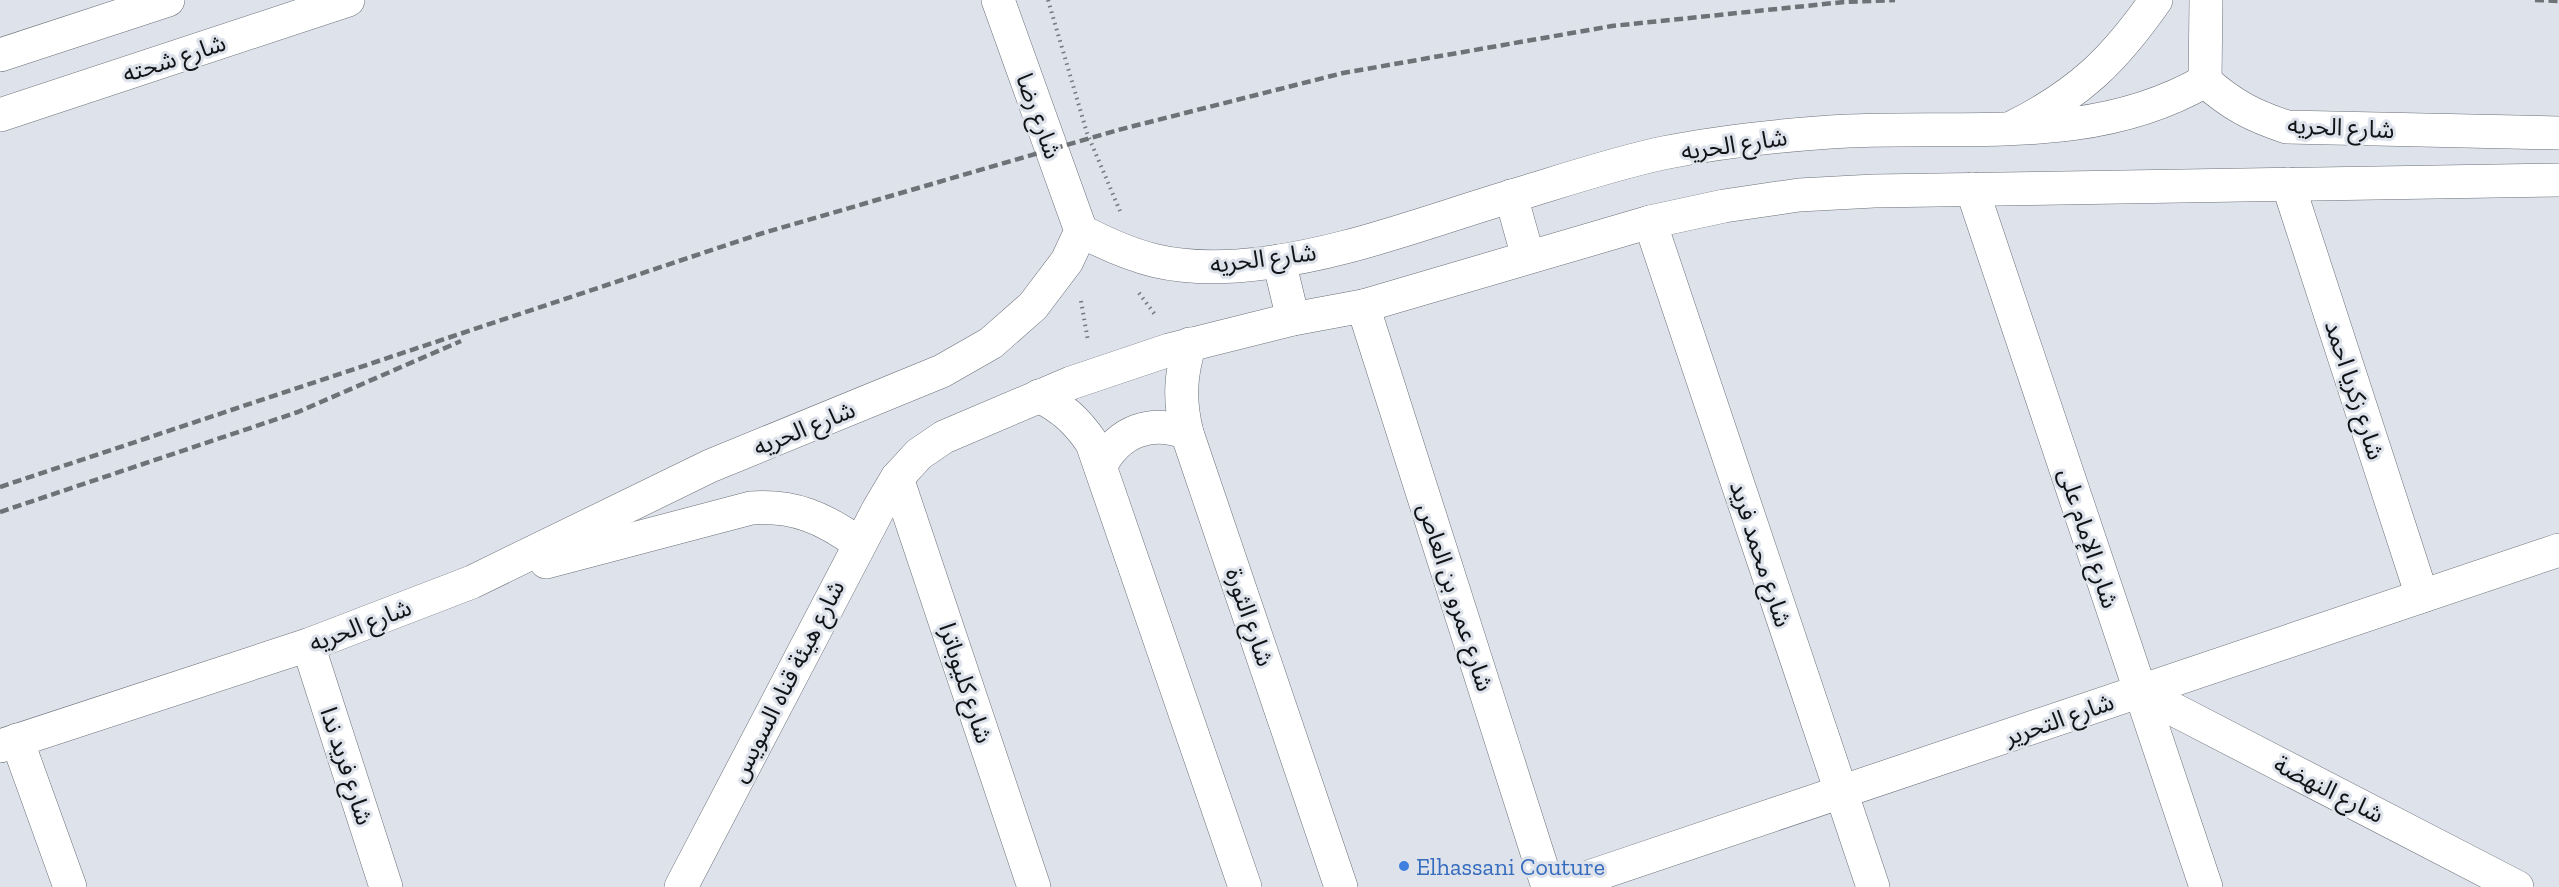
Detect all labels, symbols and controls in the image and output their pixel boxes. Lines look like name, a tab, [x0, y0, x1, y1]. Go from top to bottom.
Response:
street label: شارع شحته	[119, 28, 230, 91]
street label: شارع رضا	[1007, 69, 1068, 164]
street label: شارع الحريه	[2287, 110, 2395, 147]
street label: شارع الحريه	[1679, 122, 1789, 169]
street label: شارع الحريه	[1208, 237, 1318, 282]
street label: شارع زكريا احمد	[2316, 317, 2391, 464]
street label: شارع الحريه	[749, 394, 860, 464]
street label: شارع الإمام على	[2049, 464, 2125, 613]
street label: شارع محمد فريد	[1721, 477, 1798, 632]
street label: شارع عمرو بن العاص	[1409, 499, 1500, 696]
street label: شارع الثورة	[1217, 564, 1280, 671]
street label: شارع هيئة قناه السويس	[724, 575, 853, 788]
street label: شارع الحريه	[305, 592, 416, 661]
street label: شارع كليوباترا	[930, 619, 999, 748]
street label: شارع التحرير	[1999, 687, 2119, 754]
street label: شارع فريد ندا	[311, 703, 380, 829]
street label: شارع النهضة	[2268, 749, 2389, 832]
place label: Elhassani Couture	[1416, 852, 1605, 881]
marker: Elhassani Couture	[1397, 859, 1411, 873]

